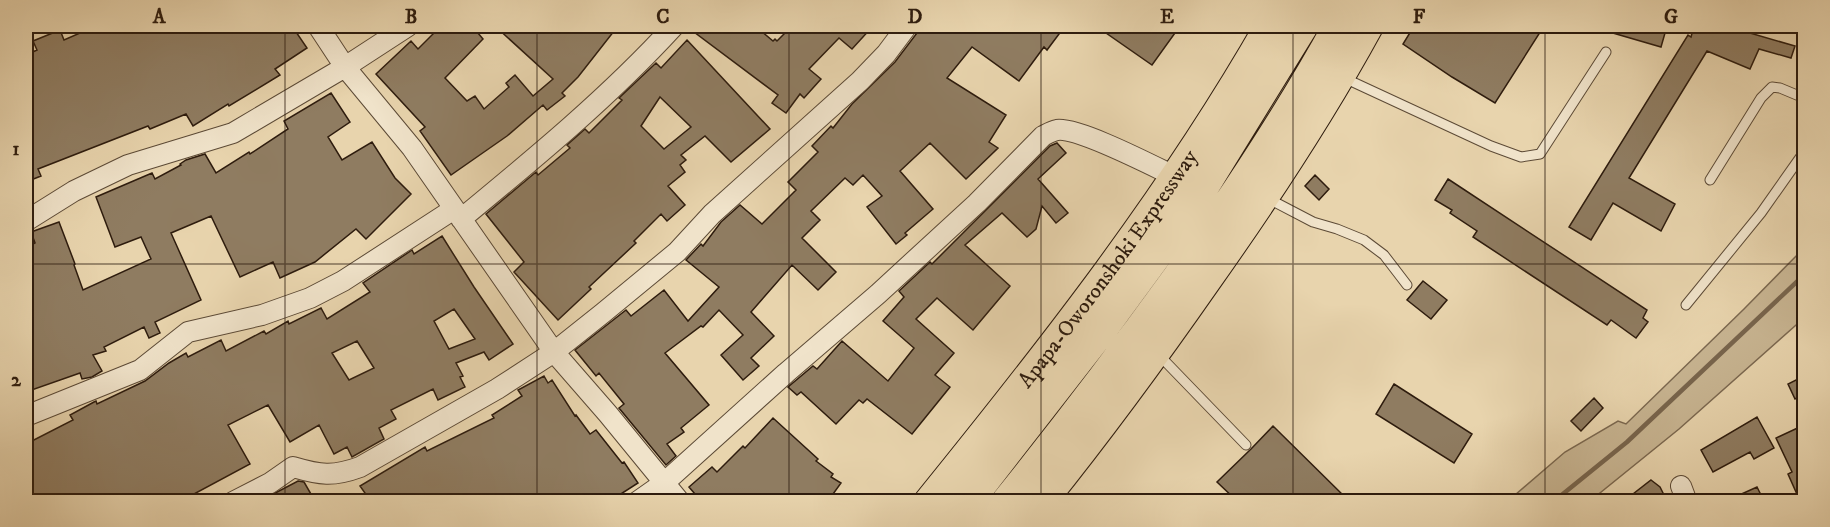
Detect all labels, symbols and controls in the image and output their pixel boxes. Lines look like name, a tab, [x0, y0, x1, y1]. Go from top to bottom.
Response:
text: A	[152, 5, 167, 30]
text: B	[405, 5, 417, 30]
text: C	[656, 5, 670, 30]
text: D	[908, 5, 923, 30]
text: E	[1160, 5, 1174, 30]
text: F	[1413, 5, 1426, 30]
text: G	[1664, 5, 1678, 30]
text: 1	[12, 137, 20, 162]
street label: Apapa-Oworonshoki Expressway	[1012, 144, 1204, 393]
text: 2	[11, 368, 22, 393]

